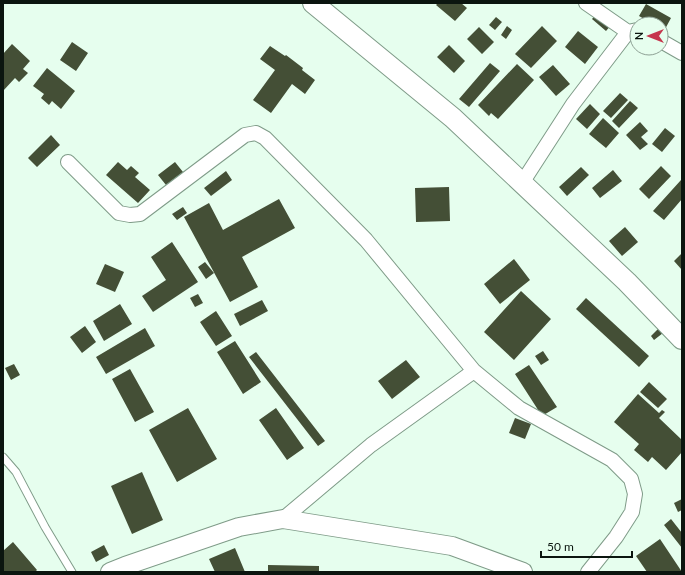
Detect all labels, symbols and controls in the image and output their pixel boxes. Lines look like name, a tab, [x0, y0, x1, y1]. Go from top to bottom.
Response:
north arrow	[629, 16, 669, 56]
text: N	[632, 32, 645, 40]
scale bar	[541, 533, 632, 559]
text: 50 m	[547, 539, 574, 554]

